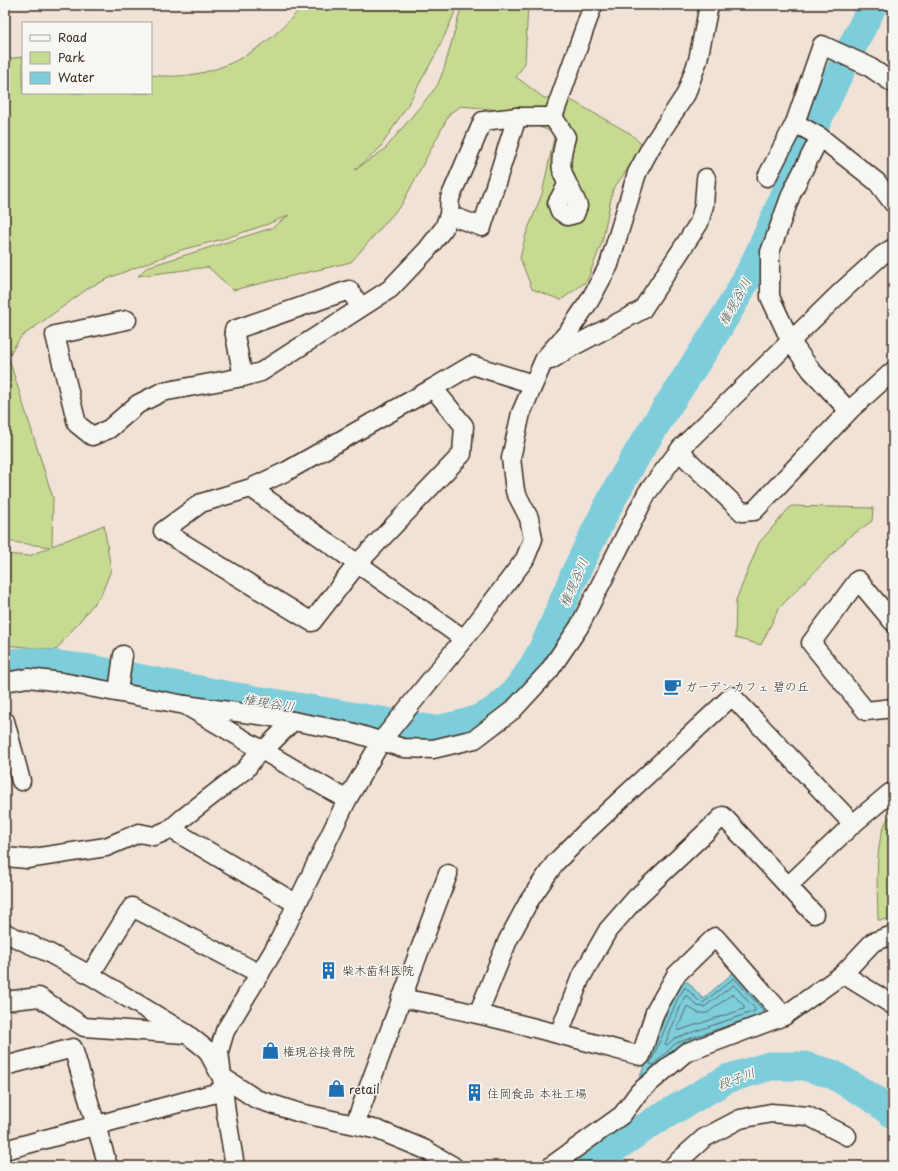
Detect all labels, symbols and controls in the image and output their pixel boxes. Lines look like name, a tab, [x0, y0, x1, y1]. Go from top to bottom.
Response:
legend	[22, 22, 152, 94]
text: Road	[58, 28, 87, 46]
text: Park	[58, 48, 85, 66]
text: Water	[58, 68, 95, 86]
water label: 権現谷川	[713, 274, 755, 328]
water label: 権現谷川	[554, 554, 592, 610]
cafe icon: ガーデンカフェ 碧の丘	[662, 676, 682, 696]
place label: ガーデンカフェ 碧の丘	[685, 677, 809, 695]
water label: 権現谷川	[242, 689, 296, 715]
building icon: 柴木歯科医院	[319, 960, 339, 980]
place label: 柴木歯科医院	[342, 961, 414, 979]
shop icon: 権現谷接骨院	[260, 1041, 280, 1061]
place label: 権現谷接骨院	[283, 1042, 355, 1060]
water label: 段子川	[714, 1062, 758, 1094]
shop icon: retail	[326, 1079, 346, 1099]
place label: retail	[349, 1080, 380, 1098]
building icon: 住岡食品 本社工場	[464, 1083, 484, 1103]
place label: 住岡食品 本社工場	[487, 1084, 587, 1102]

